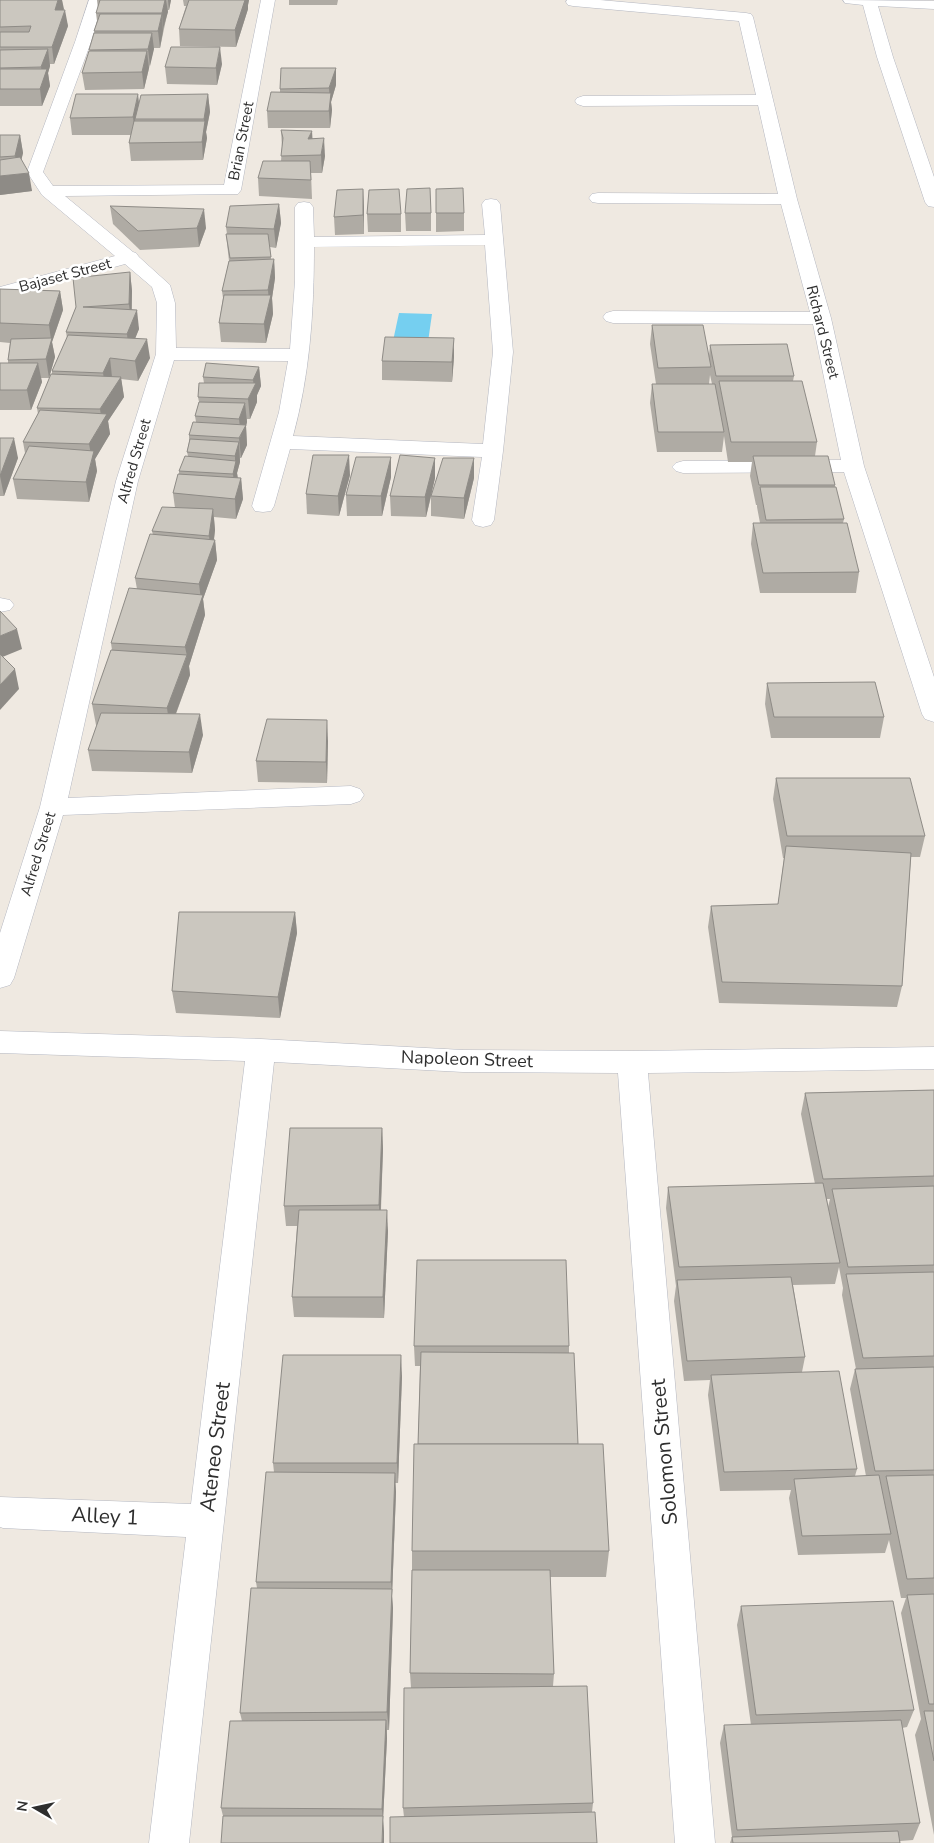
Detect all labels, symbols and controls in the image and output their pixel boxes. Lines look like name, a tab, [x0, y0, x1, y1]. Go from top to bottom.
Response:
street label: Brian Street	[224, 99, 259, 182]
street label: Bajaset Street	[17, 253, 114, 297]
street label: Richard Street	[802, 283, 844, 382]
street label: Alfred Street	[112, 416, 156, 506]
street label: Alfred Street	[16, 809, 61, 899]
street label: Napoleon Street	[401, 1045, 534, 1073]
street label: Solomon Street	[644, 1377, 684, 1526]
street label: Ateneo Street	[193, 1380, 237, 1514]
street label: Alley 1	[71, 1500, 139, 1532]
north arrow	[10, 1783, 60, 1833]
text: N	[12, 1799, 33, 1813]

